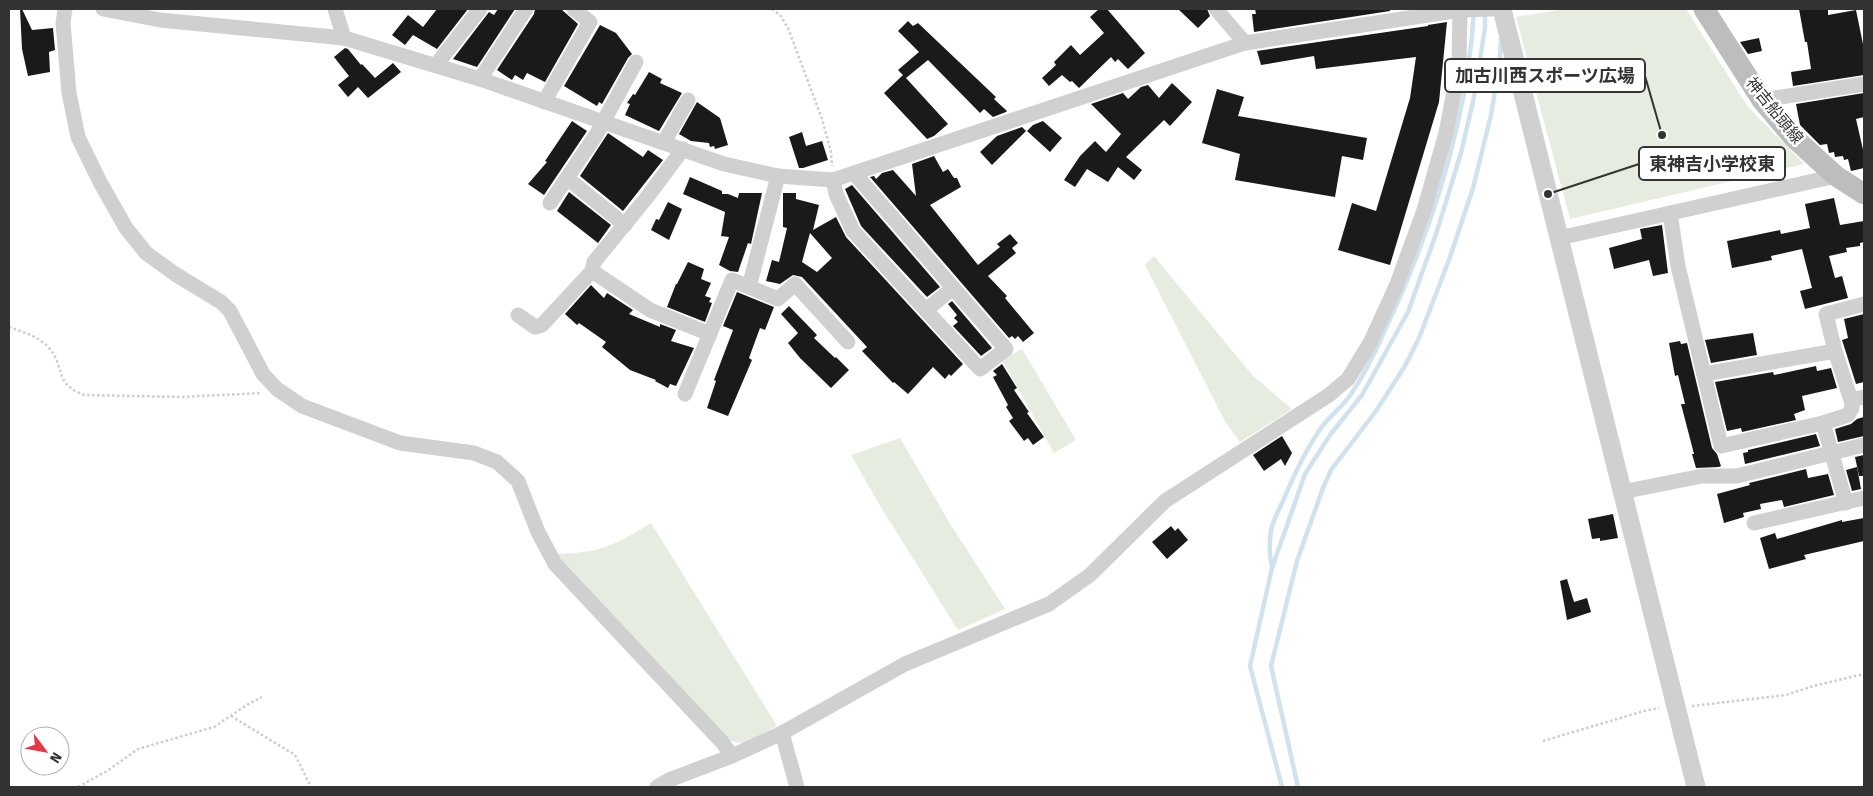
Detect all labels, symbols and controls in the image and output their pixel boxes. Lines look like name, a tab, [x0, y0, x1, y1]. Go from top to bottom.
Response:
callout: 加古川西スポーツ広場	[1445, 59, 1645, 92]
text: 加古川西スポーツ広場	[1455, 65, 1635, 87]
street label: 神吉船頭線	[1742, 73, 1807, 147]
callout: 東神吉小学校東	[1639, 147, 1785, 180]
text: 東神吉小学校東	[1649, 153, 1775, 175]
north arrow	[20, 726, 70, 776]
text: N	[46, 749, 65, 766]

